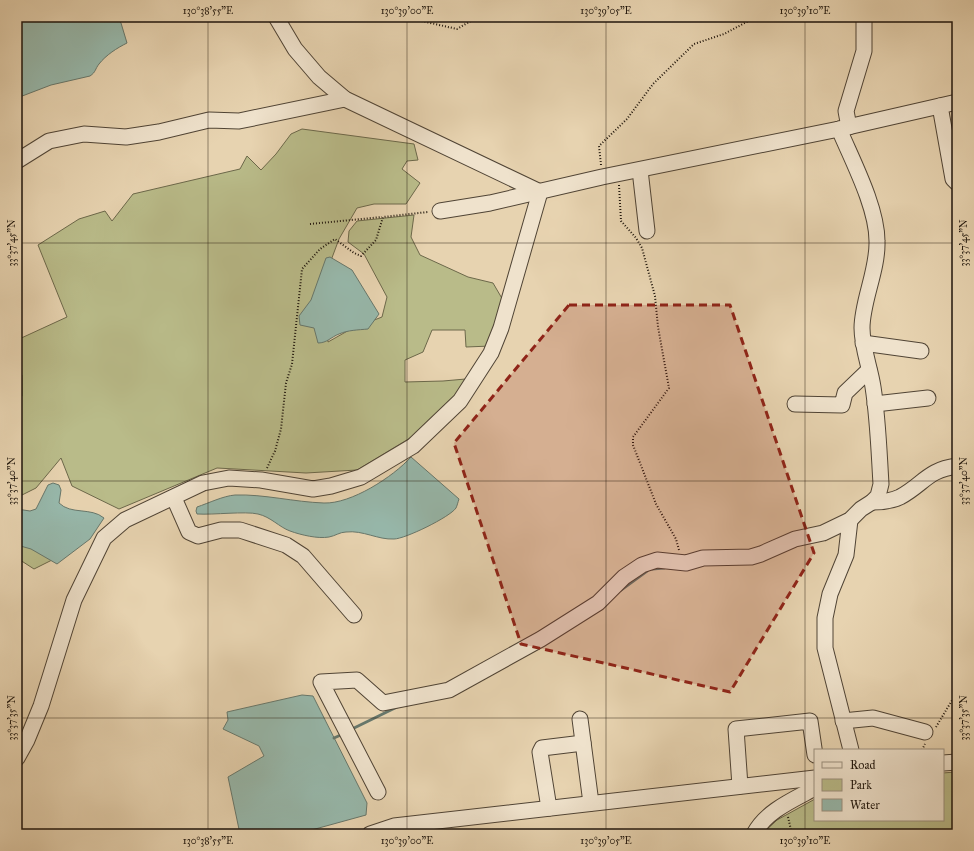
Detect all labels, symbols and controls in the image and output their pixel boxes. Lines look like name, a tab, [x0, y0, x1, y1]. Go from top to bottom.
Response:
text: 130°38'55"E	[183, 5, 233, 17]
text: 130°39'00"E	[381, 5, 433, 17]
text: 130°39'05"E	[580, 5, 632, 17]
text: 130°39'10"E	[780, 5, 830, 17]
text: 33°37'45"N	[6, 219, 18, 266]
text: 33°37'45"N	[958, 219, 970, 266]
text: 33°37'40"N	[6, 457, 18, 505]
text: 33°37'40"N	[958, 457, 970, 505]
text: 33°37'35"N	[6, 695, 18, 741]
text: 33°37'35"N	[958, 695, 970, 741]
legend	[814, 749, 944, 821]
text: Road	[850, 758, 876, 772]
text: Park	[850, 778, 872, 792]
text: Water	[850, 798, 880, 812]
text: 130°38'55"E	[183, 835, 233, 847]
text: 130°39'00"E	[381, 835, 433, 847]
text: 130°39'05"E	[580, 835, 632, 847]
text: 130°39'10"E	[780, 835, 830, 847]

